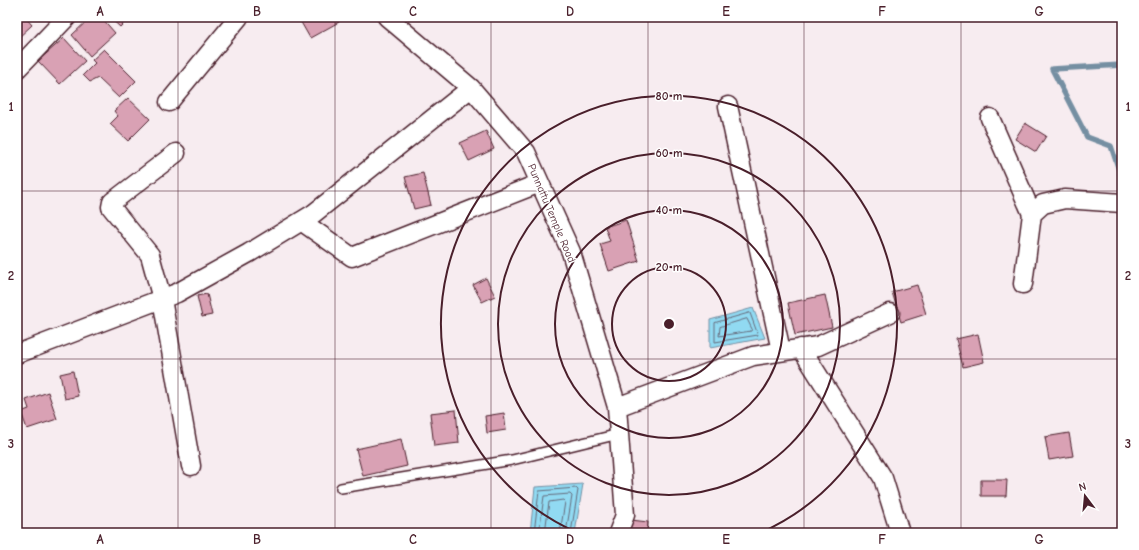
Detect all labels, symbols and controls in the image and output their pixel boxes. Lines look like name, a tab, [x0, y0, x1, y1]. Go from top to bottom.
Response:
text: A	[96, 4, 104, 19]
text: B	[253, 4, 261, 19]
text: C	[409, 4, 417, 19]
text: D	[566, 4, 574, 19]
text: E	[722, 4, 730, 19]
text: F	[878, 4, 886, 19]
text: G	[1034, 4, 1044, 19]
text: 80 m	[656, 89, 682, 103]
text: 1	[8, 99, 14, 114]
text: 1	[1125, 99, 1131, 114]
text: 60 m	[656, 146, 682, 160]
street label: Punnattu Temple Road	[525, 162, 578, 265]
text: 40 m	[656, 203, 682, 217]
text: 20 m	[656, 260, 682, 274]
text: 2	[8, 268, 14, 283]
text: 2	[1125, 268, 1131, 283]
centre of rings	[662, 317, 676, 331]
text: 3	[8, 436, 14, 451]
text: 3	[1125, 436, 1131, 451]
north arrow	[1065, 476, 1105, 516]
text: N	[1077, 480, 1088, 494]
text: A	[96, 532, 104, 547]
text: B	[253, 532, 261, 547]
text: C	[409, 532, 417, 547]
text: D	[566, 532, 574, 547]
text: E	[722, 532, 730, 547]
text: F	[878, 532, 886, 547]
text: G	[1034, 532, 1044, 547]

